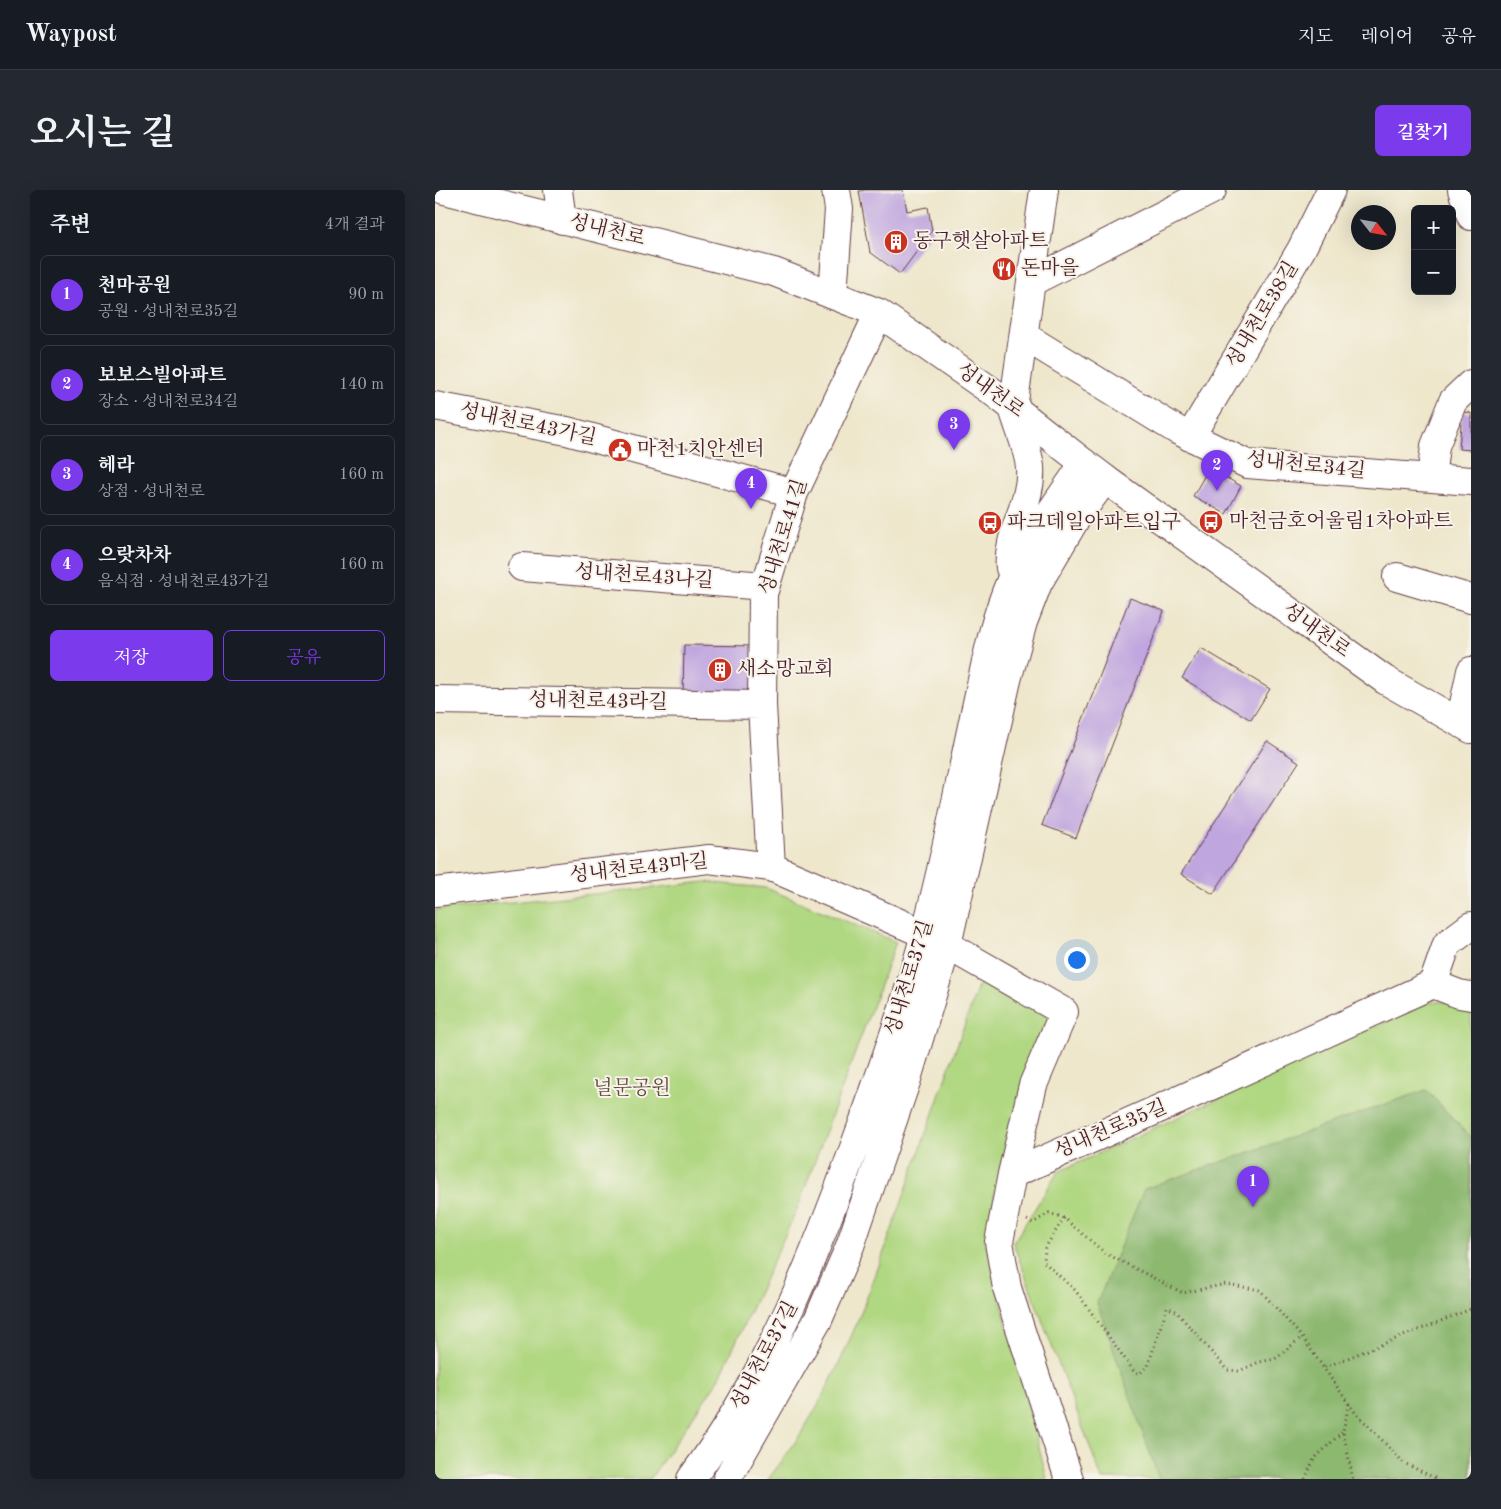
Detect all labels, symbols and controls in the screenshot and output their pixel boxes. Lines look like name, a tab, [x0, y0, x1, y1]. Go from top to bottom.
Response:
text: Waypost	[25, 23, 117, 47]
text: 지도	[1298, 28, 1333, 46]
text: 레이어	[1361, 28, 1413, 46]
text: 공유	[1441, 28, 1476, 46]
button: 길찾기	[1375, 105, 1471, 156]
text: 오시는 길	[30, 117, 175, 152]
north arrow	[1351, 205, 1396, 250]
map controls	[1411, 205, 1456, 295]
button: +	[1411, 205, 1456, 250]
street label: 성내천로	[567, 210, 647, 250]
text: 주변	[50, 215, 91, 236]
text: 4개 결과	[325, 217, 385, 233]
building icon: 동구햇살아파트	[883, 229, 909, 255]
place label: 동구햇살아파트	[913, 230, 1048, 252]
button: −	[1411, 250, 1456, 295]
restaurant icon: 돈마을	[991, 256, 1017, 282]
place label: 돈마을	[1021, 257, 1079, 279]
street label: 성내천로38길	[1222, 257, 1302, 372]
text: 천마공원	[98, 277, 171, 296]
text: 1	[62, 287, 72, 303]
text: 90 m	[348, 287, 384, 303]
text: 공원 · 성내천로35길	[98, 304, 238, 320]
street label: 성내천로	[953, 359, 1028, 422]
text: 보보스빌아파트	[98, 367, 226, 386]
text: 2	[62, 377, 72, 393]
text: 140 m	[339, 377, 384, 393]
text: 장소 · 성내천로34길	[98, 394, 238, 410]
street label: 성내천로43가길	[458, 399, 599, 449]
pin: 3	[938, 409, 970, 450]
public building icon: 마천1치안센터	[607, 437, 633, 463]
place label: 마천1치안센터	[637, 438, 765, 460]
street label: 성내천로34길	[1245, 448, 1367, 482]
pin: 2	[1201, 450, 1233, 491]
text: 헤라	[98, 457, 135, 476]
text: 3	[62, 467, 72, 483]
text: 160 m	[339, 467, 384, 483]
pin: 4	[735, 468, 767, 509]
street label: 성내천로41길	[755, 476, 811, 597]
text: 상점 · 성내천로	[98, 484, 204, 500]
bus stop icon: 마천금호어울림1차아파트	[1198, 509, 1224, 535]
bus stop icon: 파크데일아파트입구	[977, 510, 1003, 536]
place label: 마천금호어울림1차아파트	[1229, 510, 1453, 532]
place label: 파크데일아파트입구	[1007, 511, 1181, 533]
text: 으랏차차	[98, 547, 171, 566]
text: 4	[62, 557, 72, 573]
text: 160 m	[339, 557, 384, 573]
street label: 성내천로43나길	[574, 560, 714, 592]
text: 음식점 · 성내천로43가길	[98, 574, 269, 590]
street label: 성내천로	[1279, 599, 1354, 662]
button: 저장	[50, 630, 213, 681]
button: 공유	[223, 630, 385, 681]
building icon: 새소망교회	[707, 657, 733, 683]
place label: 새소망교회	[737, 658, 834, 680]
street label: 성내천로43라길	[528, 689, 668, 713]
street label: 성내천로43마길	[569, 850, 709, 886]
street label: 성내천로37길	[881, 917, 937, 1038]
your location	[1064, 947, 1090, 973]
park label: 널문공원	[593, 1077, 671, 1099]
street label: 성내천로35길	[1051, 1096, 1170, 1163]
pin: 1	[1237, 1166, 1269, 1207]
street label: 성내천로37길	[726, 1297, 802, 1414]

